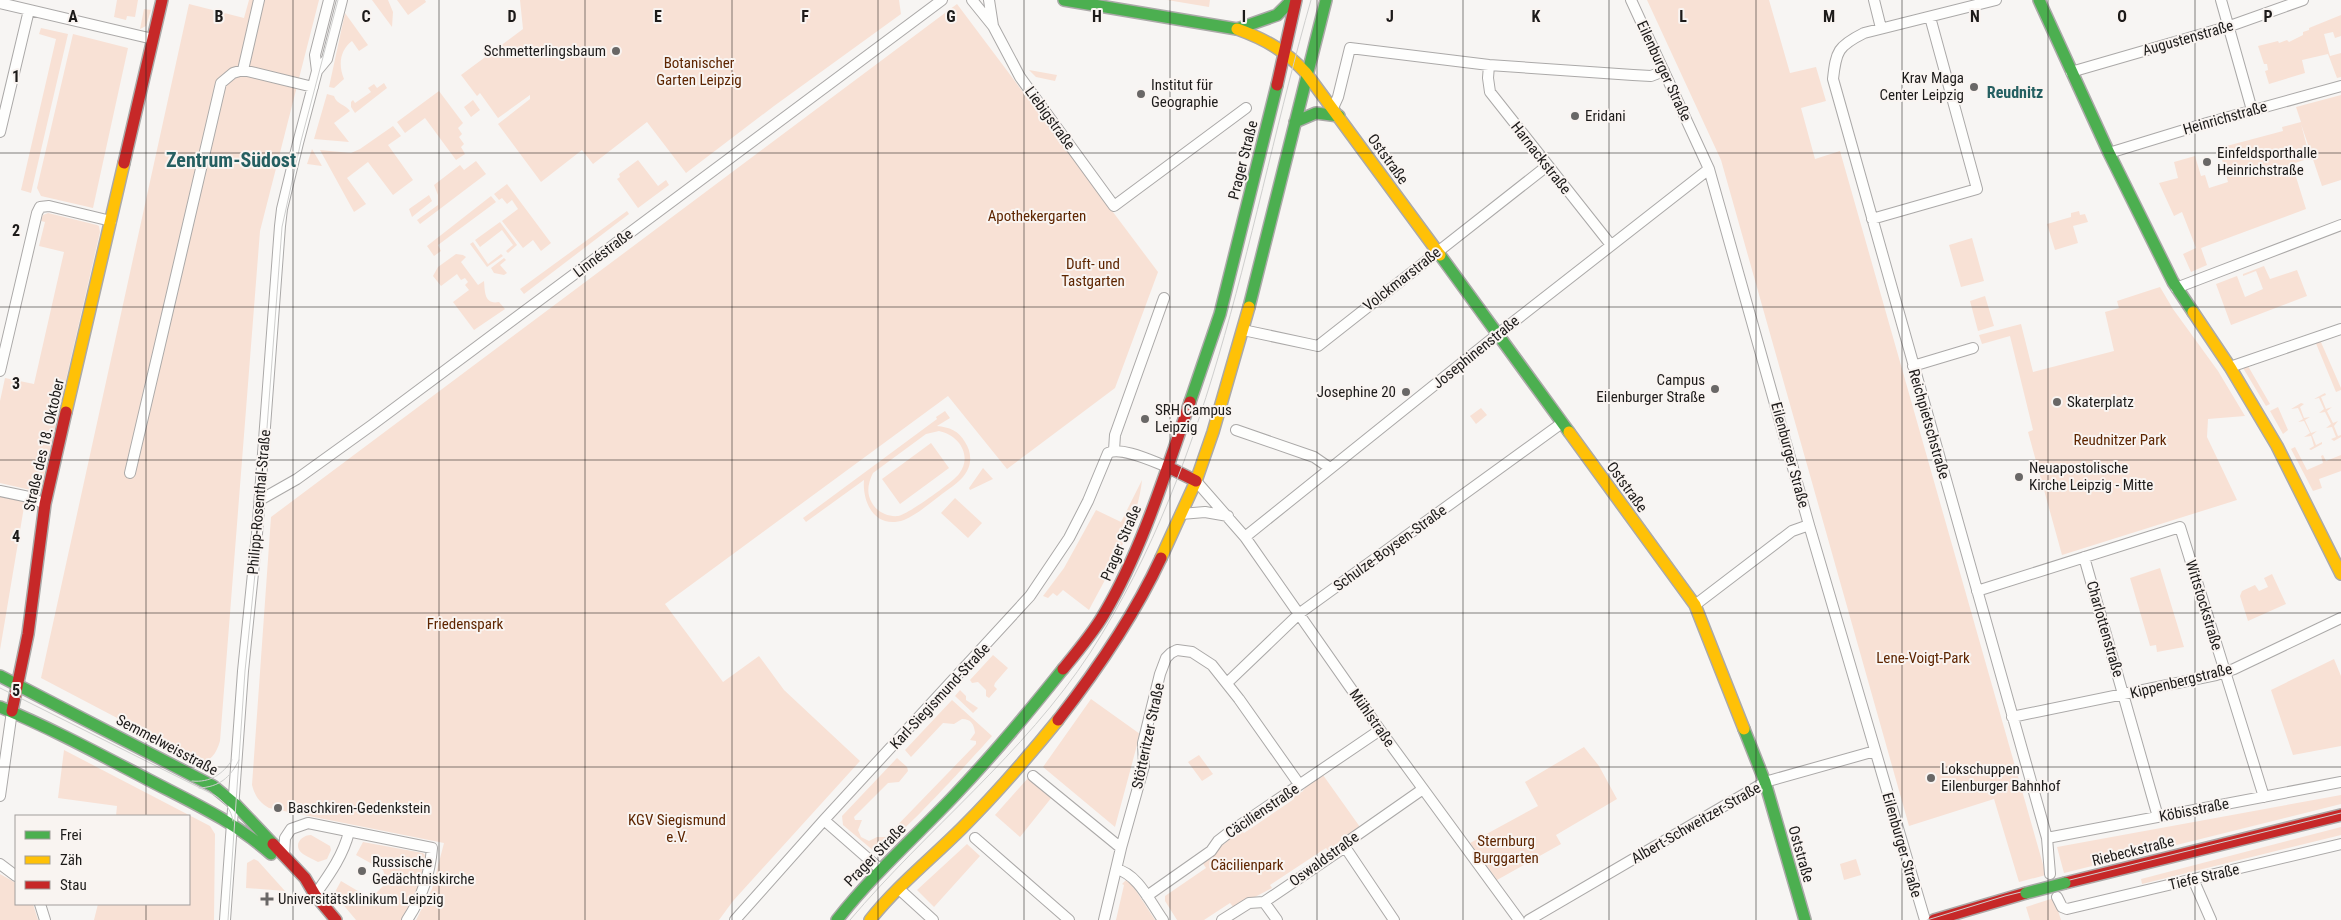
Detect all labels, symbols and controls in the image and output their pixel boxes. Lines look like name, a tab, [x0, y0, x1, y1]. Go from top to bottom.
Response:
text: A	[68, 7, 78, 26]
text: B	[215, 7, 224, 26]
text: C	[361, 7, 371, 26]
text: D	[507, 7, 517, 26]
text: E	[654, 7, 662, 26]
text: F	[801, 7, 809, 26]
text: G	[946, 7, 956, 26]
text: H	[1092, 7, 1102, 26]
text: I	[1242, 7, 1246, 26]
text: J	[1386, 7, 1394, 26]
text: K	[1532, 7, 1541, 26]
text: L	[1679, 7, 1687, 26]
text: M	[1823, 7, 1835, 26]
text: N	[1970, 7, 1980, 26]
text: O	[2117, 7, 2127, 26]
text: P	[2263, 7, 2273, 26]
street label: Augustenstraße	[2141, 16, 2235, 60]
street label: Eilenburger Straße	[1633, 18, 1695, 124]
place label: Schmetterlingsbaum	[484, 42, 606, 60]
marker: Schmetterlingsbaum	[610, 45, 622, 57]
park label: Botanischer Garten Leipzig	[656, 54, 742, 89]
text: 1	[12, 67, 20, 86]
place label: Krav Maga Center Leipzig	[1879, 69, 1964, 104]
place label: Institut für Geographie	[1151, 76, 1218, 111]
marker: Krav Maga Center Leipzig	[1968, 81, 1980, 93]
street label: Liebigstraße	[1021, 83, 1079, 153]
district label: Reudnitz	[1987, 83, 2043, 102]
marker: Institut für Geographie	[1135, 88, 1147, 100]
street label: Heinrichstraße	[2181, 97, 2269, 139]
place label: Eridani	[1585, 107, 1626, 125]
marker: Eridani	[1569, 110, 1581, 122]
street label: Harnackstraße	[1507, 118, 1575, 198]
street label: Prager Straße	[1224, 119, 1262, 201]
street label: Oststraße	[1364, 130, 1412, 188]
place label: Einfeldsporthalle Heinrichstraße	[2217, 144, 2317, 179]
district label: Zentrum-Südost	[166, 148, 296, 172]
marker: Einfeldsporthalle Heinrichstraße	[2201, 156, 2213, 168]
park label: Apothekergarten	[988, 207, 1086, 225]
text: 2	[12, 221, 20, 240]
street label: Linnéstraße	[570, 225, 636, 281]
street label: Volckmarstraße	[1360, 243, 1444, 315]
park label: Duft- und Tastgarten	[1061, 255, 1125, 290]
street label: Josephinenstraße	[1429, 312, 1523, 392]
street label: Reichpietschstraße	[1905, 367, 1953, 481]
place label: Campus Eilenburger Straße	[1596, 371, 1705, 406]
text: 3	[12, 374, 20, 393]
street label: Straße des 18. Oktober	[20, 377, 68, 513]
place label: Josephine 20	[1317, 383, 1396, 401]
marker: Campus Eilenburger Straße	[1709, 383, 1721, 395]
marker: Josephine 20	[1400, 386, 1412, 398]
place label: Skaterplatz	[2067, 393, 2134, 411]
marker: Skaterplatz	[2051, 396, 2063, 408]
street label: Eilenburger Straße	[1767, 400, 1813, 510]
place label: SRH Campus Leipzig	[1155, 401, 1232, 436]
marker: SRH Campus Leipzig	[1139, 413, 1151, 425]
street label: Philipp-Rosenthal-Straße	[244, 429, 274, 575]
park label: Reudnitzer Park	[2073, 431, 2167, 449]
street label: Oststraße	[1603, 458, 1651, 516]
place label: Neuapostolische Kirche Leipzig - Mitte	[2029, 459, 2153, 494]
marker: Neuapostolische Kirche Leipzig - Mitte	[2013, 471, 2025, 483]
street label: Schulze-Boysen-Straße	[1330, 501, 1450, 595]
street label: Prager Straße	[1097, 502, 1145, 584]
text: 4	[12, 527, 20, 546]
street label: Wittstockstraße	[2182, 558, 2226, 652]
street label: Charlottenstraße	[2083, 579, 2127, 679]
park label: Friedenspark	[427, 615, 504, 633]
street label: Karl-Siegismund-Straße	[886, 639, 994, 753]
park label: Lene-Voigt-Park	[1876, 649, 1970, 667]
street label: Kippenbergstraße	[2128, 660, 2234, 702]
text: 5	[12, 681, 20, 700]
street label: Stötteritzer Straße	[1128, 681, 1168, 791]
street label: Mühlstraße	[1345, 685, 1399, 751]
street label: Semmelweisstraße	[113, 711, 221, 779]
place label: Lokschuppen Eilenburger Bahnhof	[1941, 760, 2061, 795]
marker: Lokschuppen Eilenburger Bahnhof	[1925, 772, 1937, 784]
street label: Albert-Schweitzer-Straße	[1628, 779, 1764, 867]
street label: Cäcilienstraße	[1222, 780, 1302, 842]
street label: Eilenburger Straße	[1878, 790, 1926, 900]
street label: Köbisstraße	[2158, 794, 2230, 826]
place label: Baschkiren-Gedenkstein	[288, 799, 430, 817]
marker: Baschkiren-Gedenkstein	[272, 802, 284, 814]
park label: KGV Siegismund e.V.	[628, 811, 726, 846]
legend	[15, 815, 190, 905]
street label: Prager Straße	[840, 820, 910, 890]
street label: Oststraße	[1784, 824, 1818, 884]
text: Frei	[60, 826, 82, 844]
street label: Oswaldstraße	[1286, 828, 1362, 890]
park label: Sternburg Burggarten	[1473, 832, 1539, 867]
street label: Riebeckstraße	[2090, 832, 2176, 870]
text: Zäh	[60, 851, 82, 869]
place label: Russische Gedächtniskirche	[372, 853, 475, 888]
park label: Cäcilienpark	[1210, 856, 1284, 874]
street label: Tiefe Straße	[2167, 860, 2241, 894]
marker: Russische Gedächtniskirche	[356, 865, 368, 877]
text: Stau	[60, 876, 87, 894]
place label: Universitätsklinikum Leipzig	[278, 890, 444, 908]
marker: Universitätsklinikum Leipzig	[260, 892, 274, 906]

